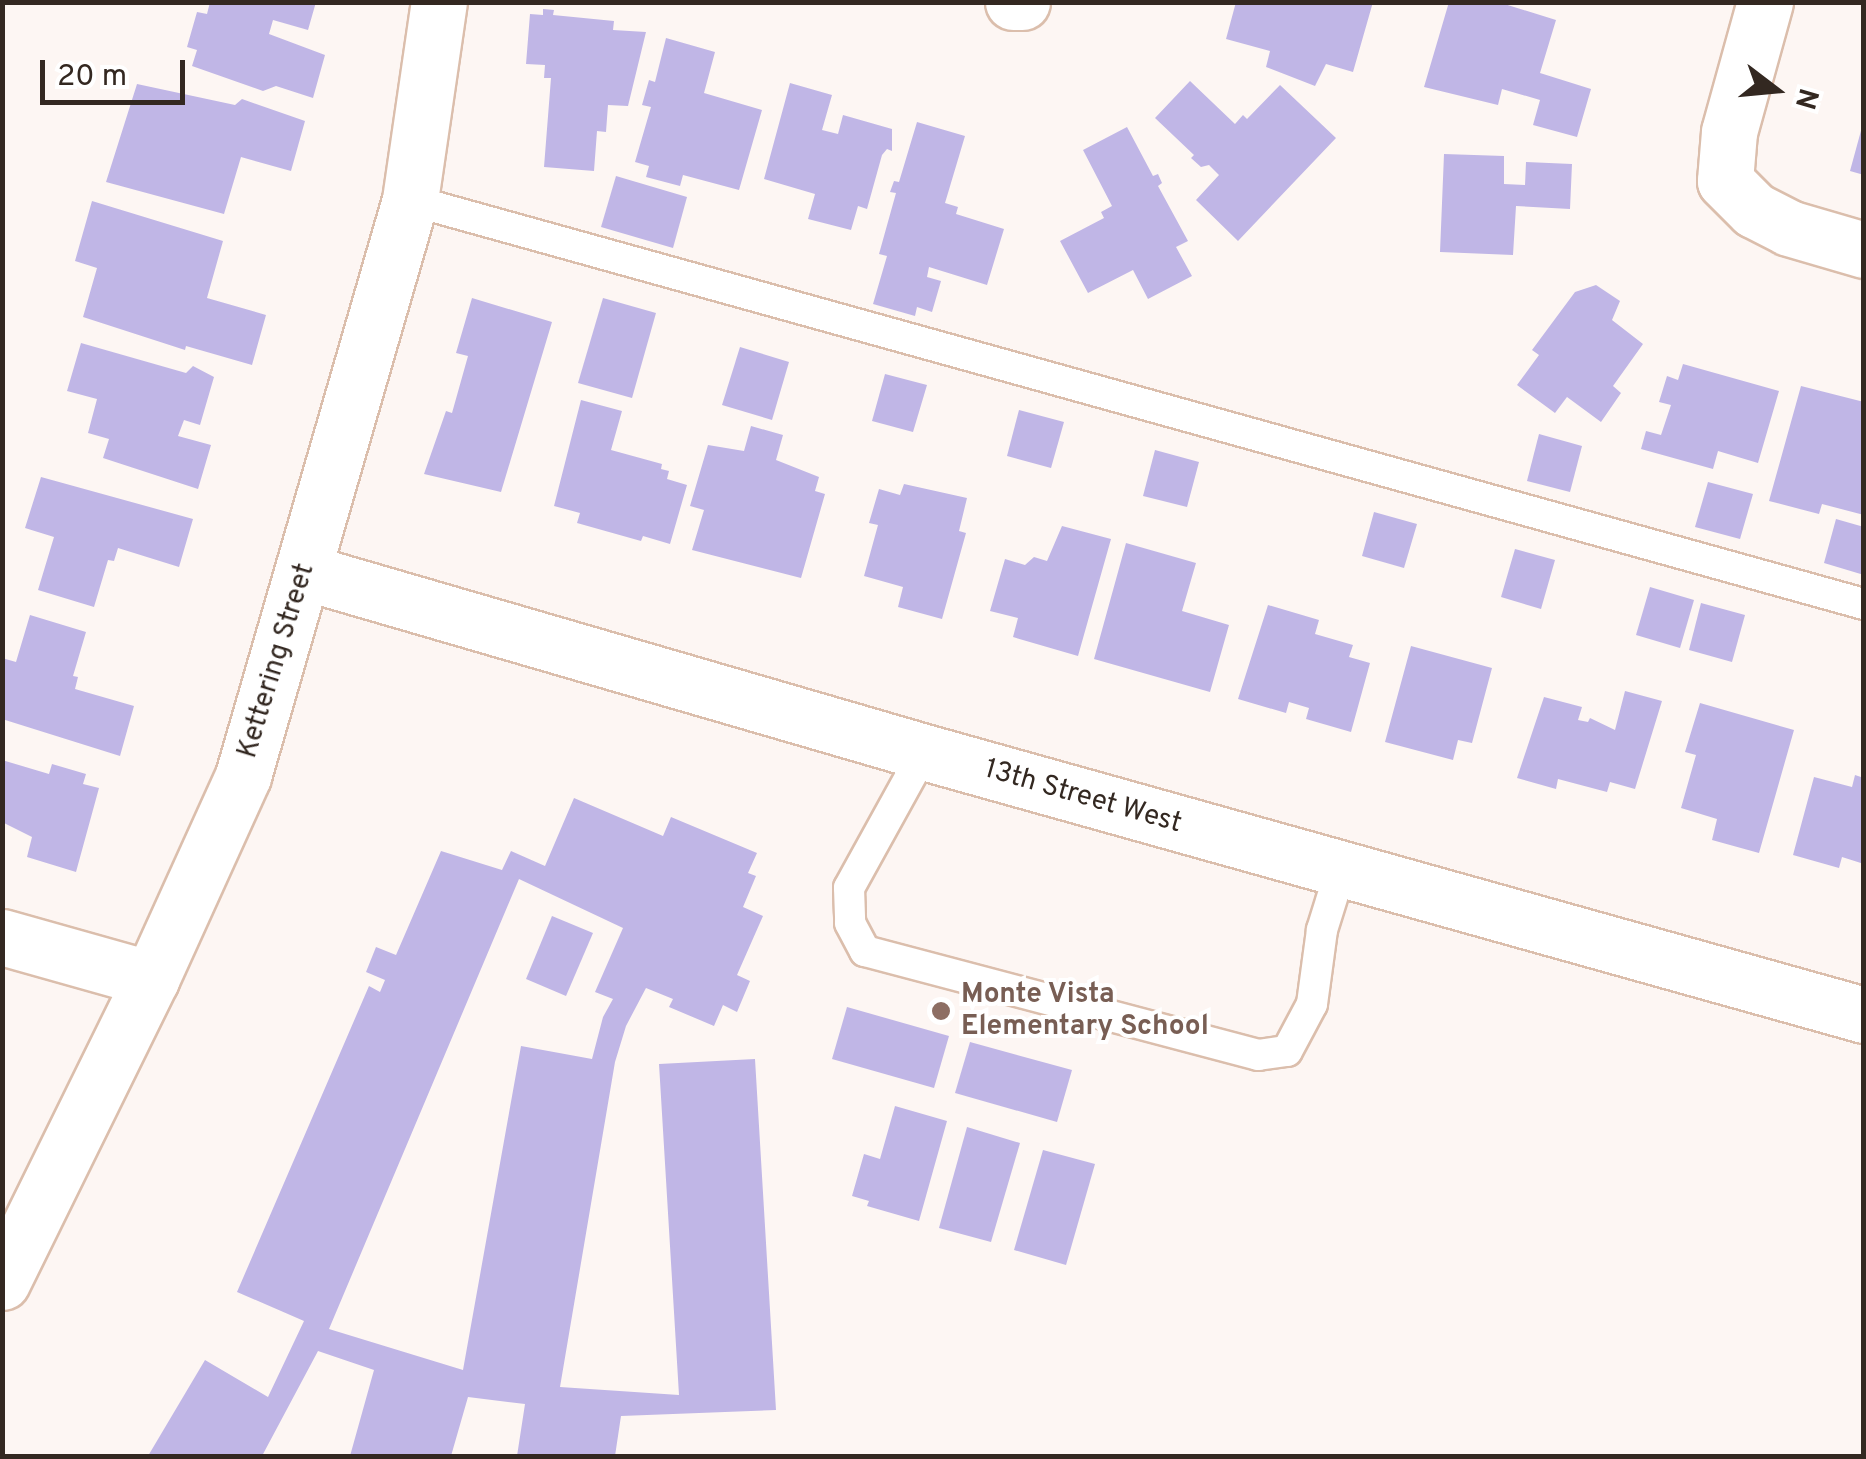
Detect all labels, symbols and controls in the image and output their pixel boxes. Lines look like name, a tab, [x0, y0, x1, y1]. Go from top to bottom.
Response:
scale bar	[45, 40, 190, 102]
north arrow	[1726, 40, 1826, 140]
text: 20 m	[57, 59, 127, 96]
text: N	[1785, 84, 1825, 113]
street label: Kettering Street	[231, 560, 323, 762]
street label: 13th Street West	[980, 753, 1186, 841]
place label: Monte Vista Elementary School	[961, 978, 1209, 1044]
marker: Monte Vista Elementary School	[930, 1000, 952, 1022]

